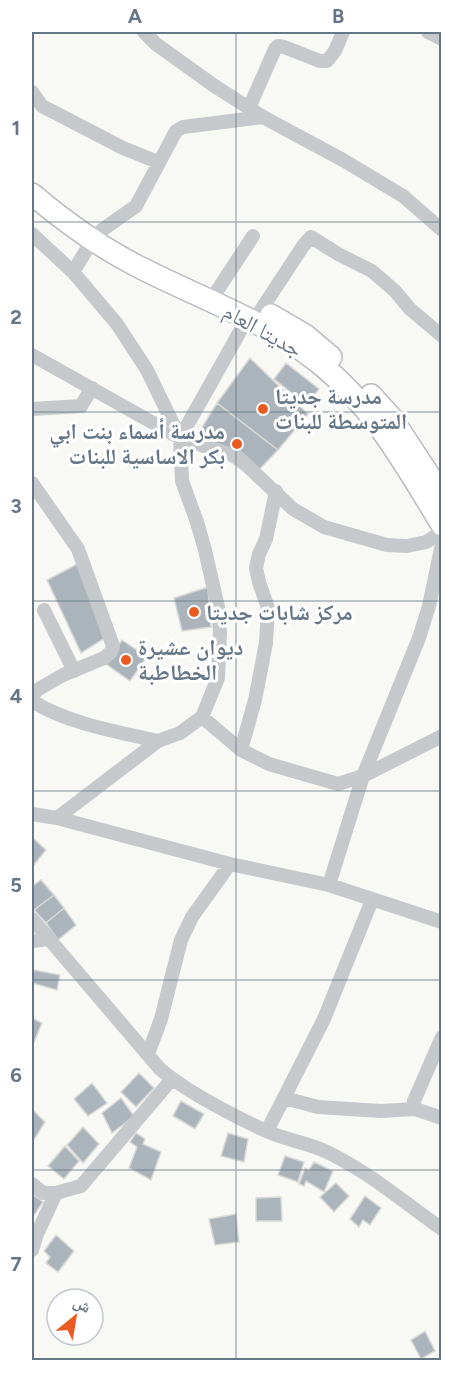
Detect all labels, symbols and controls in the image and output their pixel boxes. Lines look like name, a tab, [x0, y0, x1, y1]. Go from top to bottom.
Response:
text: A	[128, 4, 143, 28]
text: B	[332, 4, 344, 28]
text: 1	[12, 116, 20, 140]
street label: جديتا العام	[218, 298, 307, 364]
text: 2	[10, 305, 22, 329]
place label: مدرسة جديتا المتوسطة للبنات	[275, 383, 407, 435]
marker: مدرسة جديتا المتوسطة للبنات	[256, 402, 270, 416]
place label: مدرسة أسماء بنت ابي بكر الاساسية للبنات	[49, 417, 225, 470]
marker: مدرسة أسماء بنت ابي بكر الاساسية للبنات	[230, 437, 244, 451]
text: 3	[10, 494, 22, 518]
place label: مركز شابات جديتا	[206, 599, 353, 626]
marker: مركز شابات جديتا	[187, 605, 201, 619]
place label: ديوان عشيرة الخطاطبة	[138, 634, 243, 686]
marker: ديوان عشيرة الخطاطبة	[119, 653, 133, 667]
text: 4	[10, 684, 23, 708]
text: 5	[10, 873, 22, 897]
text: 6	[10, 1063, 22, 1087]
text: 7	[10, 1252, 22, 1276]
north arrow	[45, 1287, 105, 1347]
text: ش	[70, 1292, 94, 1317]

